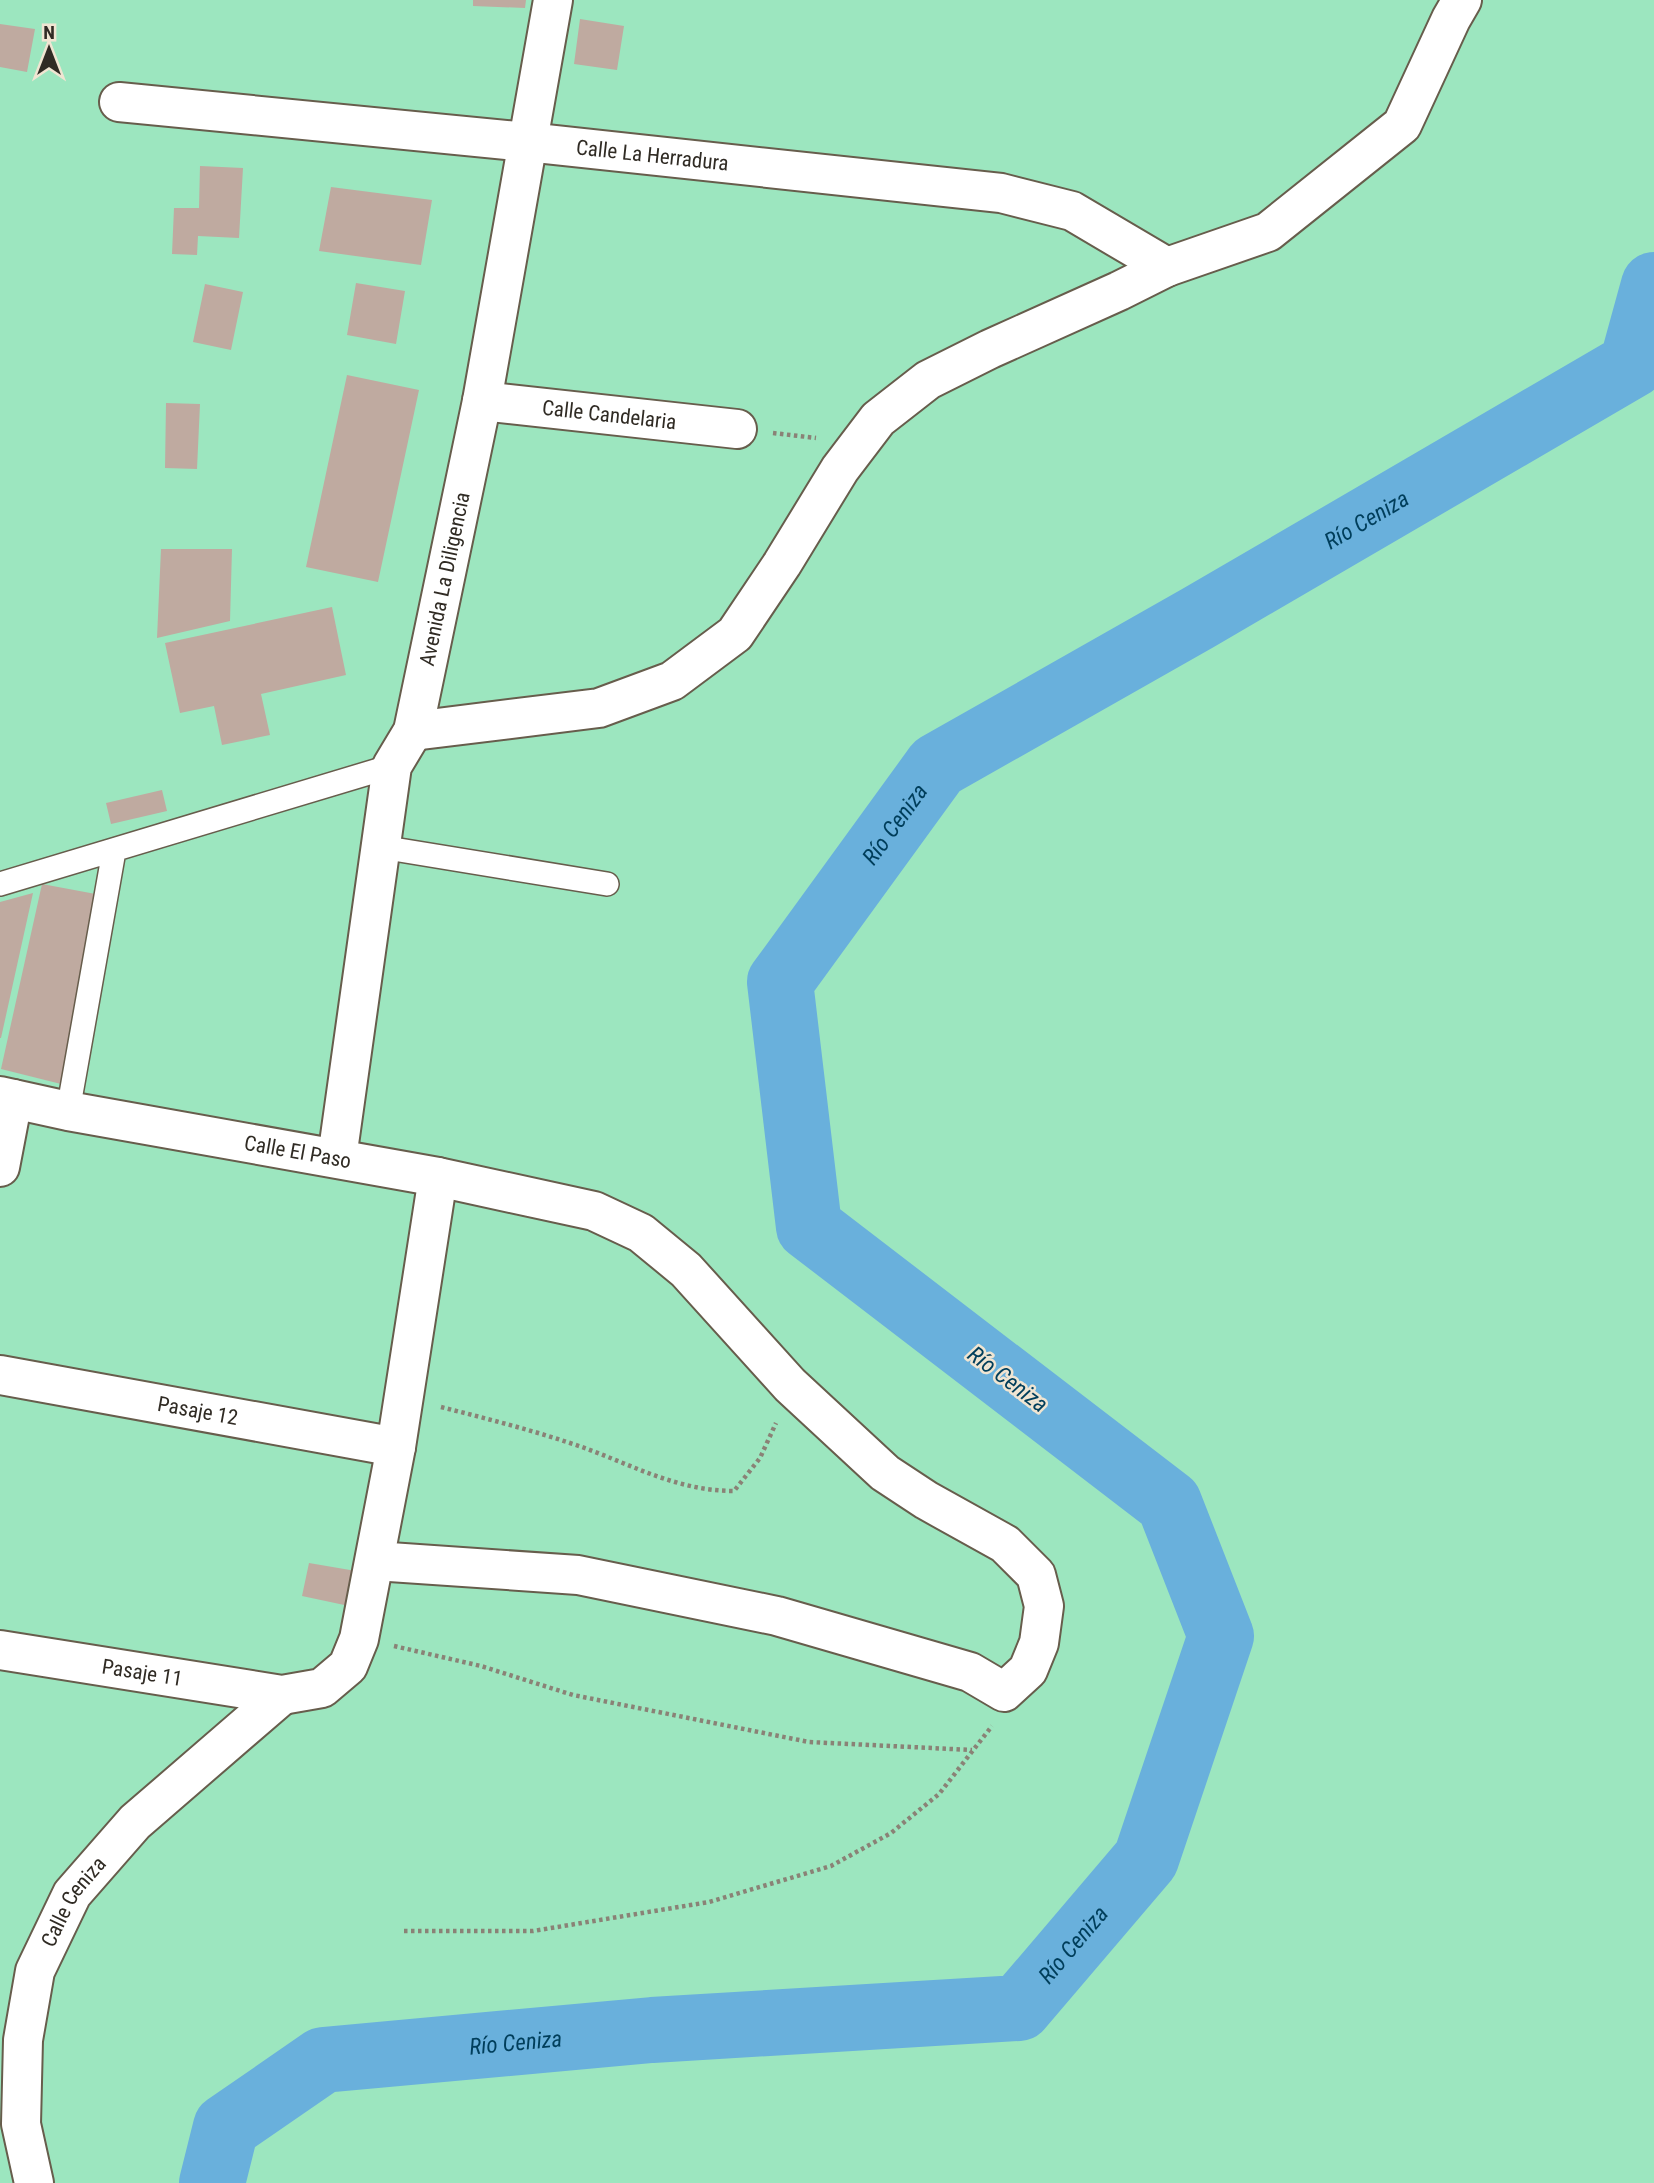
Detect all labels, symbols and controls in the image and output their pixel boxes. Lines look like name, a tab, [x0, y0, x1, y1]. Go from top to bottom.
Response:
north arrow	[14, 14, 84, 84]
text: N	[43, 21, 55, 44]
street label: Calle La Herradura	[575, 135, 730, 176]
street label: Calle Candelaria	[541, 396, 678, 434]
water label: Río Ceniza	[1320, 485, 1414, 555]
street label: Avenida La Diligencia	[415, 490, 475, 668]
water label: Río Ceniza	[857, 779, 933, 870]
street label: Calle El Paso	[242, 1131, 353, 1173]
water label: Río Ceniza	[962, 1341, 1053, 1418]
street label: Pasaje 12	[156, 1392, 240, 1430]
street label: Pasaje 11	[100, 1654, 184, 1691]
street label: Calle Ceniza	[36, 1852, 111, 1951]
water label: Río Ceniza	[1033, 1901, 1114, 1989]
water label: Río Ceniza	[468, 2025, 563, 2061]

